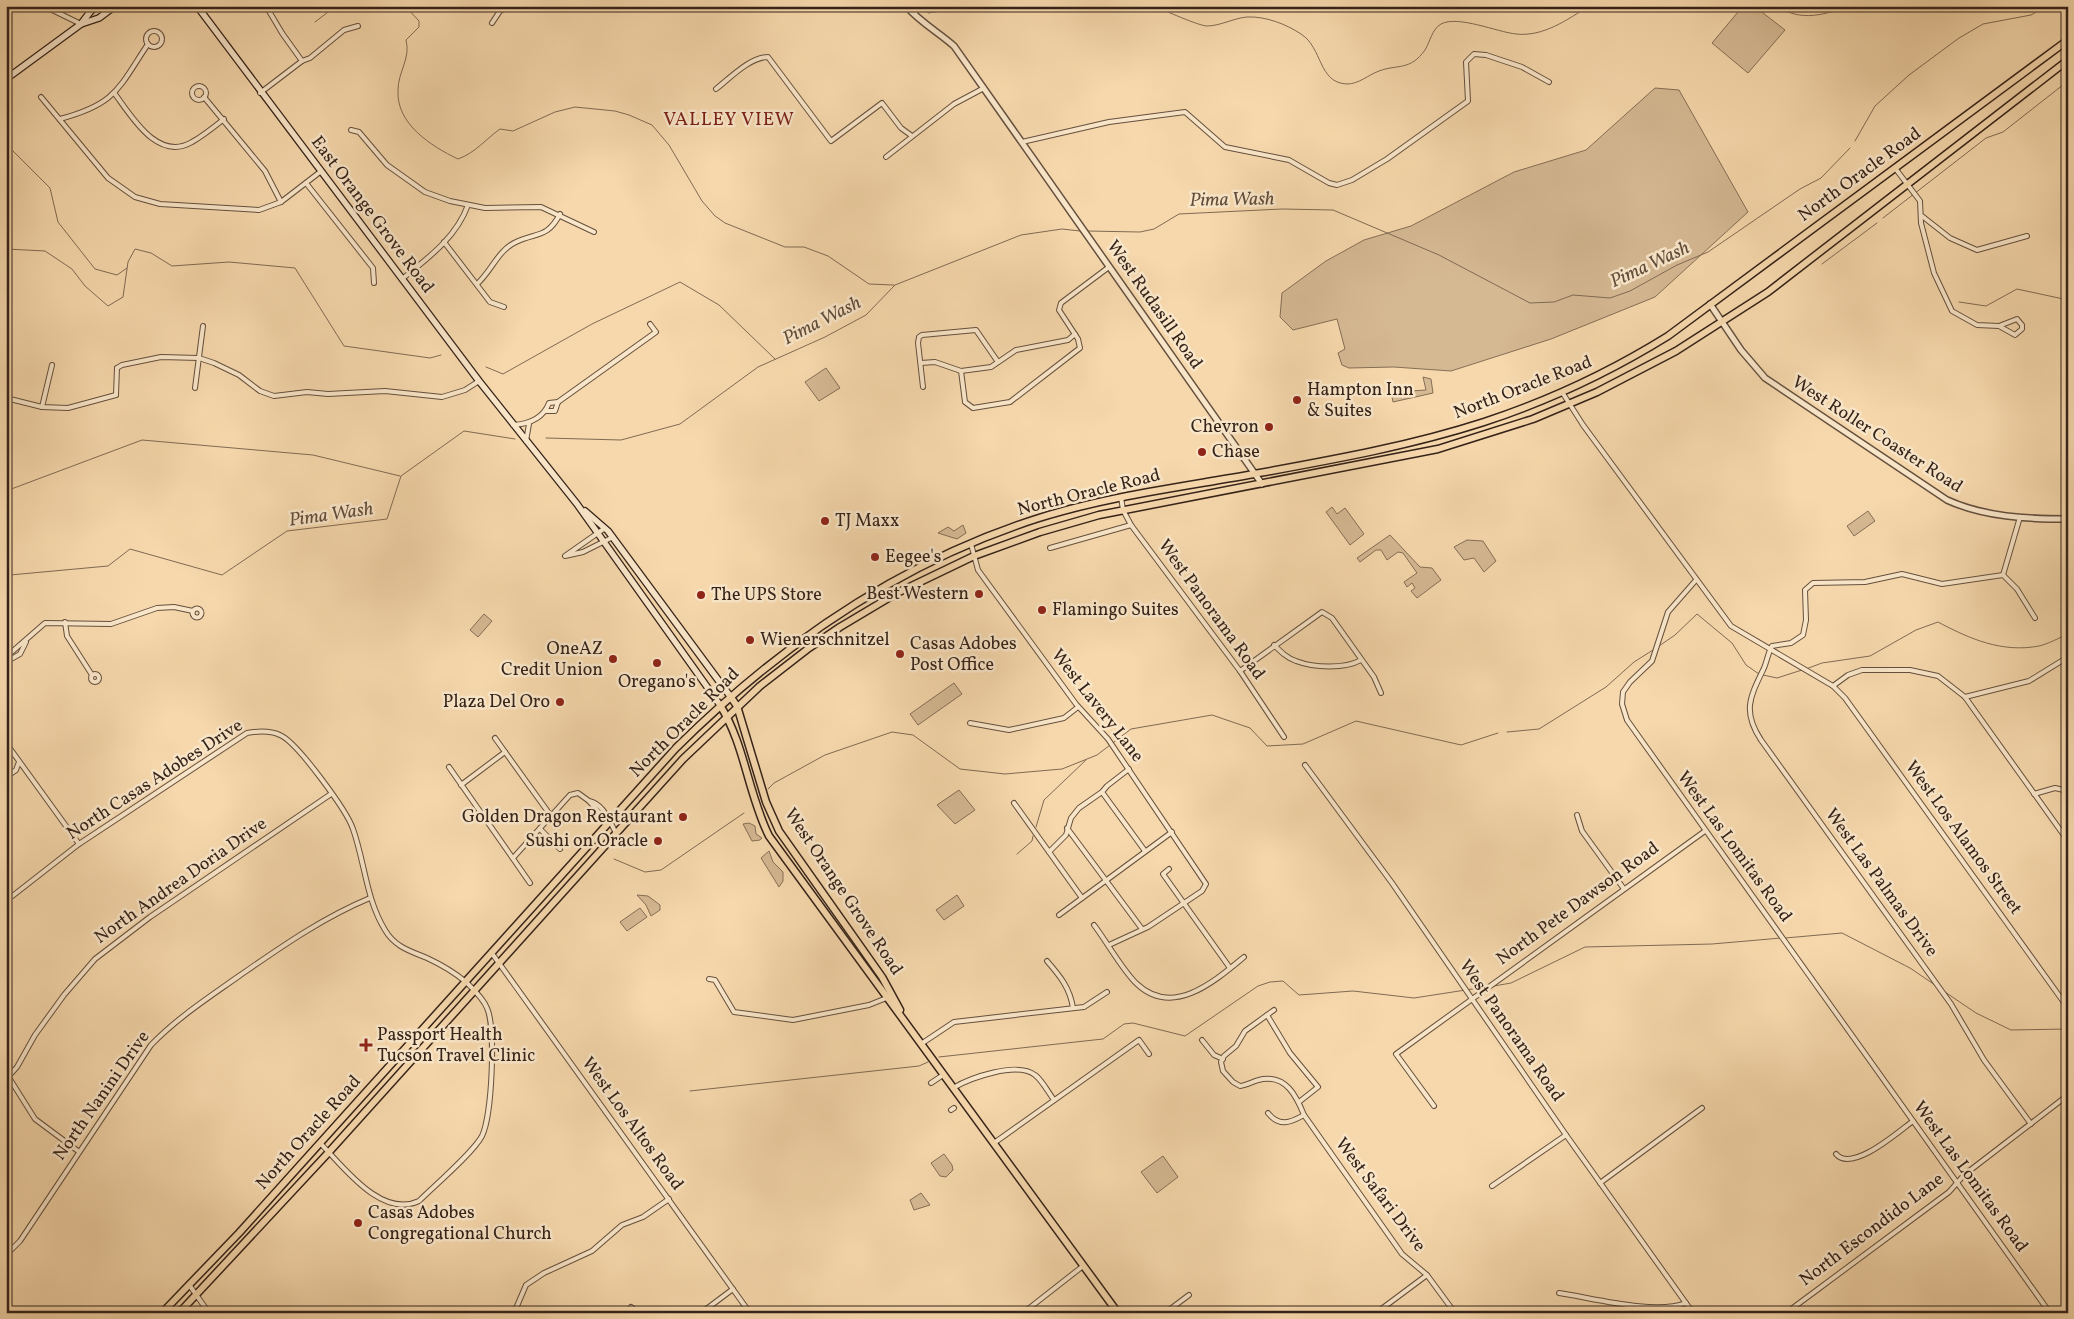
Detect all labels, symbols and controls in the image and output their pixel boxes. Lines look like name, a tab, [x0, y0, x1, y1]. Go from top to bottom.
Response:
district label: VALLEY VIEW	[663, 107, 795, 133]
street label: North Oracle Road	[1793, 122, 1927, 228]
street label: East Orange Grove Road	[304, 131, 440, 299]
water label: Pima Wash	[1189, 186, 1275, 214]
street label: West Rudasill Road	[1100, 235, 1208, 375]
water label: Pima Wash	[1606, 235, 1694, 295]
water label: Pima Wash	[778, 290, 866, 352]
street label: North Oracle Road	[1450, 350, 1596, 426]
street label: West Roller Coaster Road	[1787, 370, 1967, 500]
place label: Hampton Inn & Suites	[1307, 378, 1414, 424]
marker: Hampton Inn & Suites	[1291, 394, 1303, 406]
place label: Chevron	[1191, 415, 1259, 440]
marker: Chevron	[1263, 421, 1275, 433]
place label: Chase	[1212, 440, 1260, 465]
marker: Chase	[1196, 446, 1208, 458]
street label: North Oracle Road	[1015, 463, 1163, 523]
water label: Pima Wash	[287, 496, 375, 534]
place label: TJ Maxx	[835, 509, 899, 534]
marker: TJ Maxx	[819, 515, 831, 527]
street label: West Panorama Road	[1151, 535, 1271, 685]
place label: Eegee's	[885, 545, 942, 570]
marker: Eegee's	[869, 551, 881, 563]
place label: Best Western	[866, 582, 969, 607]
place label: The UPS Store	[711, 583, 822, 608]
marker: Best Western	[973, 588, 985, 600]
marker: The UPS Store	[695, 589, 707, 601]
place label: Flamingo Suites	[1052, 598, 1179, 623]
marker: Flamingo Suites	[1036, 604, 1048, 616]
place label: Wienerschnitzel	[760, 628, 890, 653]
place label: Casas Adobes Post Office	[910, 632, 1017, 678]
marker: Wienerschnitzel	[744, 634, 756, 646]
place label: OneAZ Credit Union	[501, 637, 603, 683]
street label: West Lavery Lane	[1045, 644, 1149, 768]
marker: Casas Adobes Post Office	[894, 648, 906, 660]
marker: OneAZ Credit Union	[607, 653, 619, 665]
marker: Oregano's	[651, 657, 663, 669]
street label: North Oracle Road	[624, 662, 746, 784]
place label: Oregano's	[618, 670, 696, 695]
place label: Plaza Del Oro	[443, 690, 550, 715]
marker: Plaza Del Oro	[554, 696, 566, 708]
street label: North Casas Adobes Drive	[62, 714, 248, 846]
street label: West Los Alamos Street	[1899, 756, 2027, 920]
street label: West Las Lomitas Road	[1671, 766, 1797, 928]
street label: West Orange Grove Road	[778, 803, 908, 981]
street label: West Las Palmas Drive	[1819, 804, 1943, 962]
place label: Golden Dragon Restaurant	[462, 805, 673, 830]
marker: Golden Dragon Restaurant	[677, 811, 689, 823]
street label: North Andrea Doria Drive	[90, 812, 272, 950]
place label: Sushi on Oracle	[525, 829, 648, 854]
marker: Sushi on Oracle	[652, 835, 664, 847]
street label: North Pete Dawson Road	[1491, 836, 1665, 972]
street label: West Panorama Road	[1453, 955, 1569, 1107]
place label: Passport Health Tucson Travel Clinic	[377, 1023, 535, 1069]
street label: North Nanini Drive	[48, 1026, 156, 1166]
marker: Passport Health Tucson Travel Clinic	[359, 1038, 373, 1052]
street label: West Los Altos Road	[575, 1052, 689, 1196]
street label: North Oracle Road	[251, 1070, 367, 1196]
street label: West Las Lomitas Road	[1907, 1096, 2033, 1258]
street label: West Safari Drive	[1329, 1133, 1431, 1257]
street label: North Escondido Lane	[1795, 1167, 1949, 1293]
place label: Casas Adobes Congregational Church	[368, 1201, 552, 1247]
marker: Casas Adobes Congregational Church	[352, 1217, 364, 1229]

